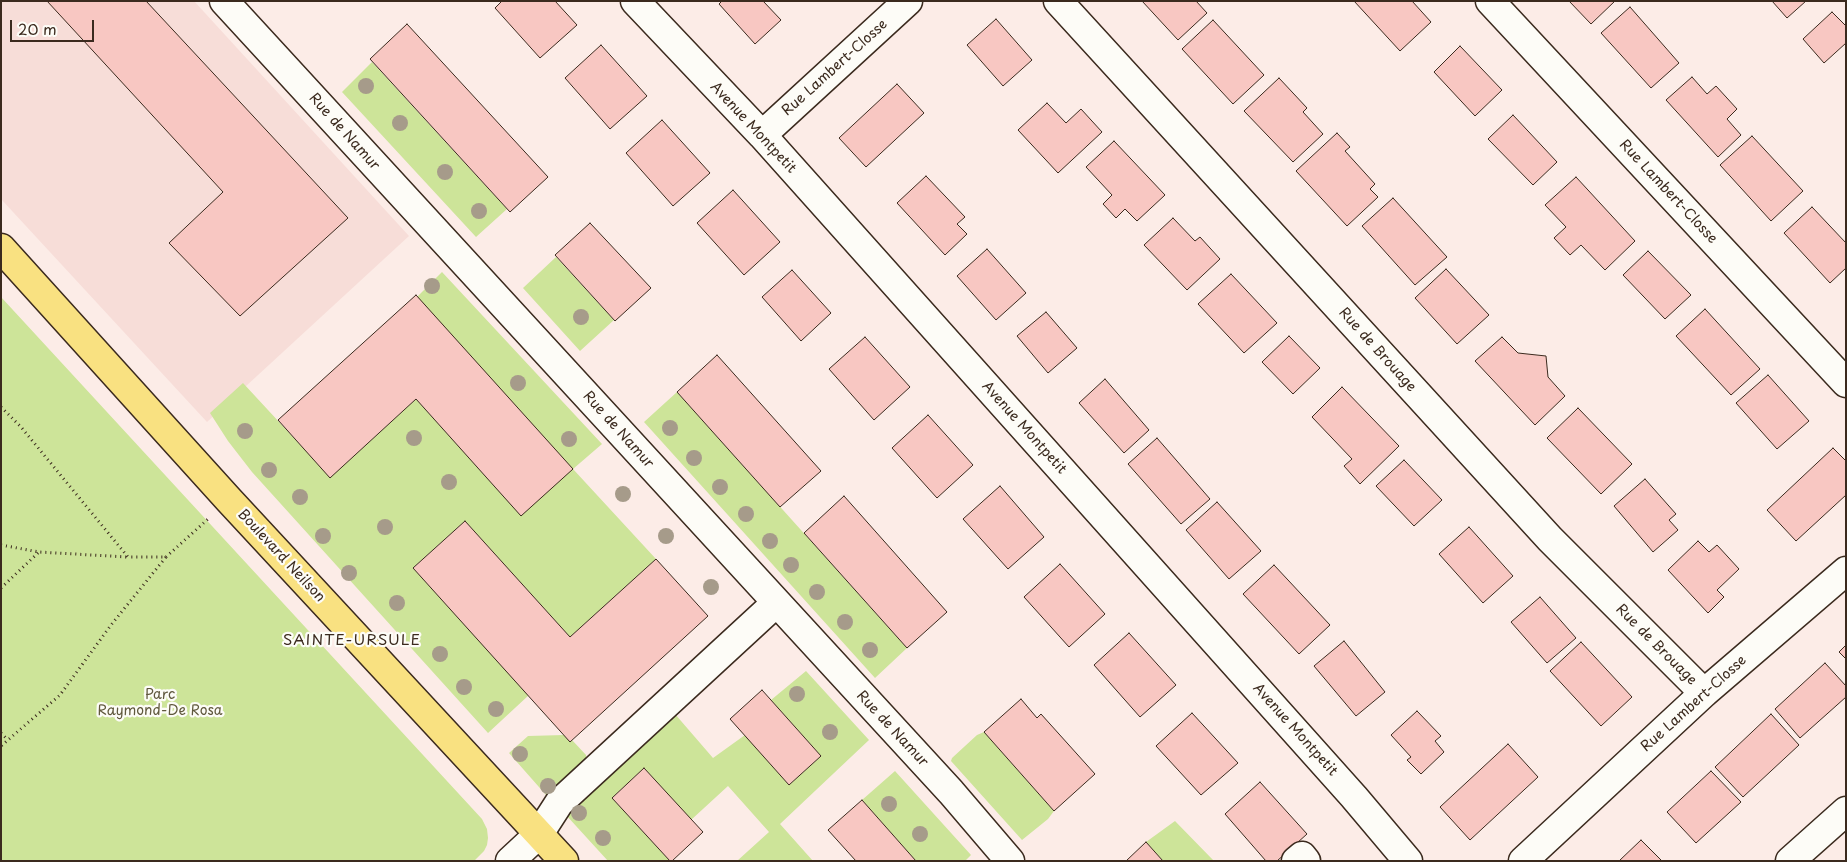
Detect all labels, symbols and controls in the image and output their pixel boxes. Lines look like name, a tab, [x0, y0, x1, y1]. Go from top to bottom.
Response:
scale bar	[12, 10, 96, 42]
street label: Rue Lambert-Closse	[779, 16, 891, 120]
text: 20 m	[18, 17, 57, 40]
street label: Avenue Montpetit	[706, 79, 800, 177]
street label: Rue de Namur	[305, 90, 383, 174]
street label: Rue Lambert-Closse	[1616, 137, 1720, 247]
street label: Rue de Brouage	[1335, 304, 1419, 396]
street label: Avenue Montpetit	[978, 378, 1070, 478]
street label: Rue de Namur	[579, 388, 657, 472]
street label: Boulevard Neilson	[234, 506, 328, 606]
street label: Rue de Brouage	[1612, 601, 1700, 689]
district label: SAINTE-URSULE	[281, 632, 423, 650]
street label: Rue Lambert-Closse	[1638, 652, 1750, 756]
street label: Avenue Montpetit	[1249, 680, 1341, 780]
park label: Parc Raymond-De Rosa	[98, 687, 222, 720]
street label: Rue de Namur	[853, 688, 931, 770]

